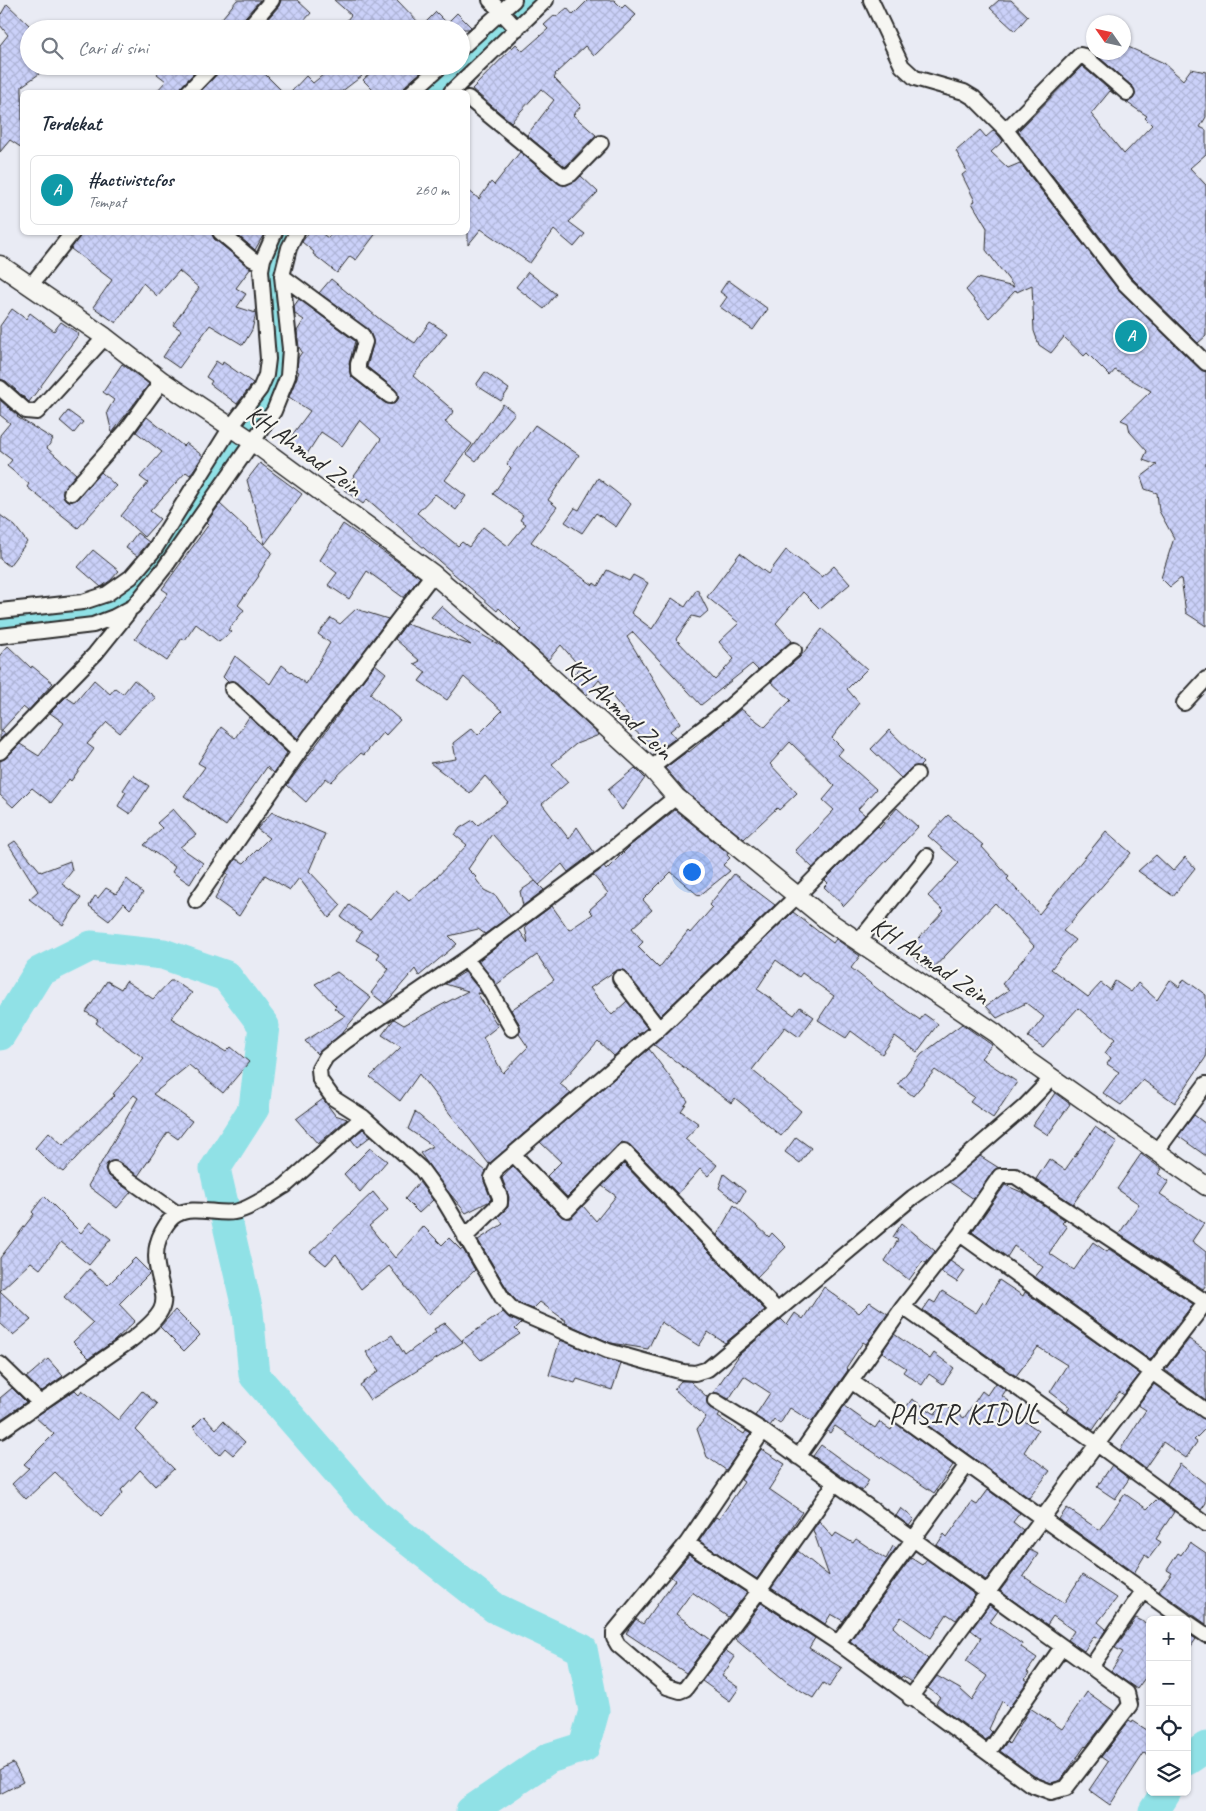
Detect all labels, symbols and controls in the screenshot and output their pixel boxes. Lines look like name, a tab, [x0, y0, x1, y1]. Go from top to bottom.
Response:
north arrow	[1086, 15, 1131, 60]
search box	[20, 20, 470, 75]
icon: search	[38, 34, 66, 62]
text: Cari di sini	[78, 36, 148, 60]
text: Terdekat	[40, 110, 101, 136]
text: #activistcfos	[88, 168, 173, 192]
text: A	[53, 180, 61, 200]
text: 260 m	[415, 180, 449, 200]
text: Tempat	[88, 192, 126, 212]
pin: A	[1115, 317, 1147, 355]
street label: KH Ahmad Zein	[240, 398, 369, 504]
street label: KH Ahmad Zein	[559, 651, 680, 767]
your location	[679, 859, 705, 885]
street label: KH Ahmad Zein	[865, 910, 996, 1013]
district label: PASIR KIDUL	[889, 1396, 1039, 1431]
map controls	[1146, 1616, 1191, 1796]
button: +	[1146, 1616, 1191, 1661]
button: −	[1146, 1661, 1191, 1706]
button: locate	[1146, 1706, 1191, 1751]
button: layers	[1146, 1751, 1191, 1796]

